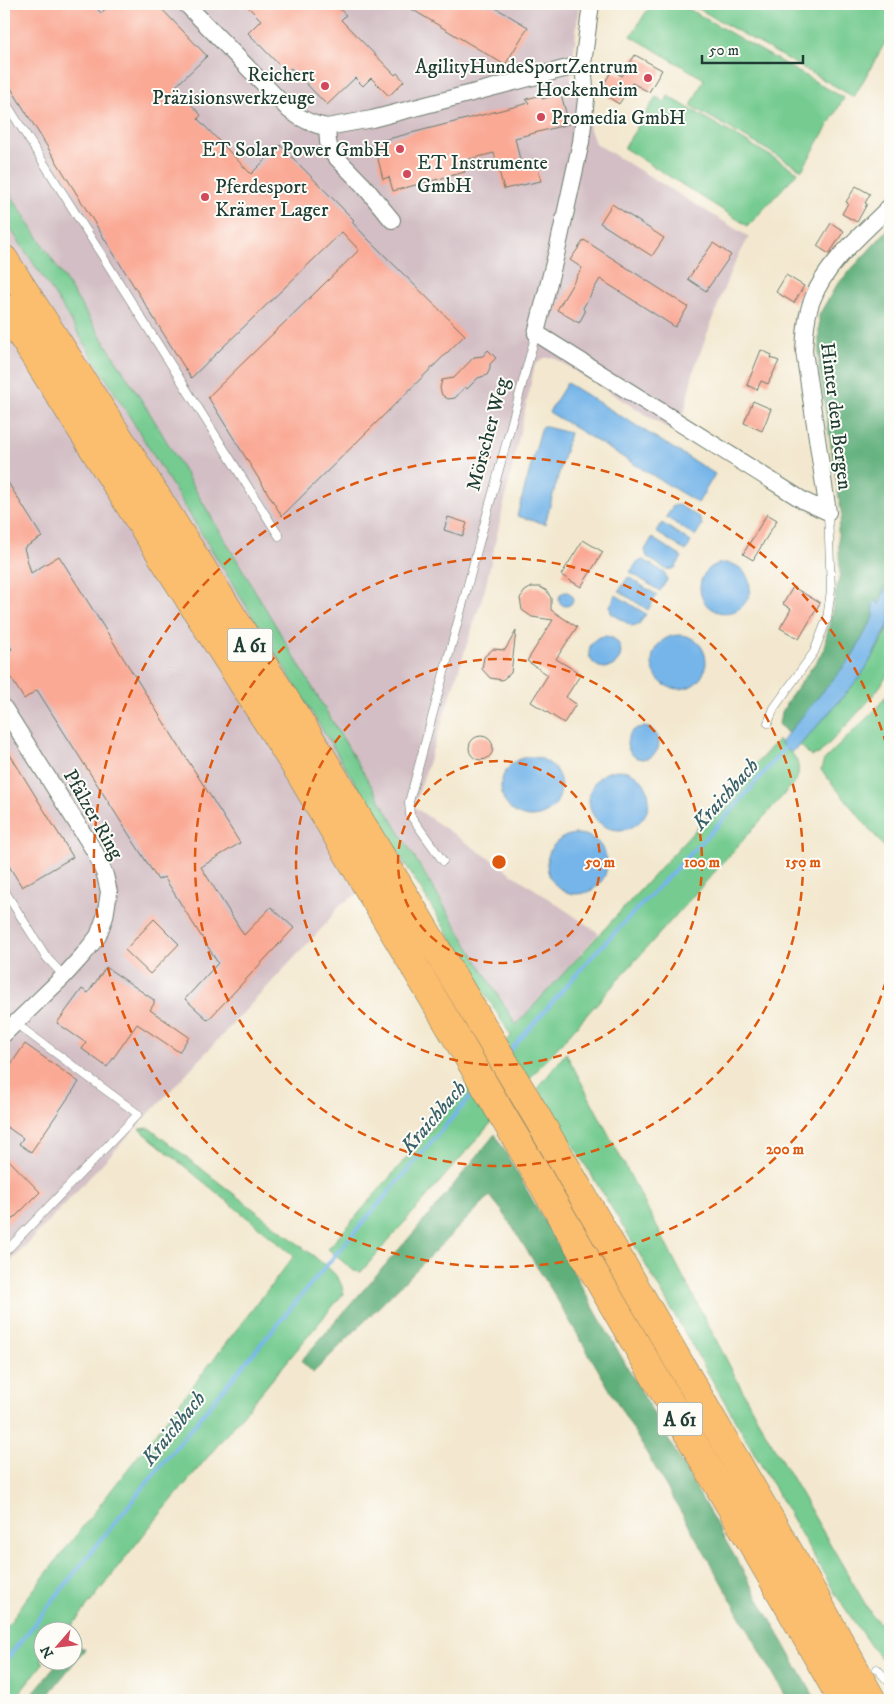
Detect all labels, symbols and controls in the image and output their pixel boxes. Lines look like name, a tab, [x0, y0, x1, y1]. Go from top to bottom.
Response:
scale bar	[702, 32, 803, 64]
text: 50 m	[709, 41, 739, 60]
place label: AgilityHundeSportZentrum Hockenheim	[415, 55, 638, 103]
place label: Reichert Präzisionswerkzeuge	[152, 63, 315, 111]
marker: AgilityHundeSportZentrum Hockenheim	[642, 72, 654, 84]
marker: Reichert Präzisionswerkzeuge	[319, 80, 331, 92]
place label: Promedia GmbH	[551, 106, 686, 131]
marker: Promedia GmbH	[535, 111, 547, 123]
place label: ET Solar Power GmbH	[201, 138, 390, 163]
marker: ET Solar Power GmbH	[394, 143, 406, 155]
place label: ET Instrumente GmbH	[417, 151, 548, 199]
marker: ET Instrumente GmbH	[401, 168, 413, 180]
place label: Pferdesport Krämer Lager	[215, 175, 329, 223]
marker: Pferdesport Krämer Lager	[199, 191, 211, 203]
street label: Hinter den Bergen	[814, 341, 857, 492]
street label: Mörscher Weg	[461, 375, 516, 494]
road number: A 61	[228, 628, 272, 662]
water label: Kraichbach	[686, 753, 765, 837]
street label: Pfälzer Ring	[57, 765, 129, 864]
centre of rings	[490, 853, 508, 871]
text: 50 m	[584, 853, 616, 872]
text: 100 m	[684, 853, 721, 872]
text: 150 m	[785, 853, 821, 872]
water label: Kraichbach	[394, 1076, 472, 1160]
text: 200 m	[766, 1140, 805, 1159]
water label: Kraichbach	[135, 1386, 212, 1472]
road number: A 61	[658, 1402, 702, 1436]
north arrow	[32, 1622, 82, 1672]
text: N	[37, 1642, 58, 1661]

